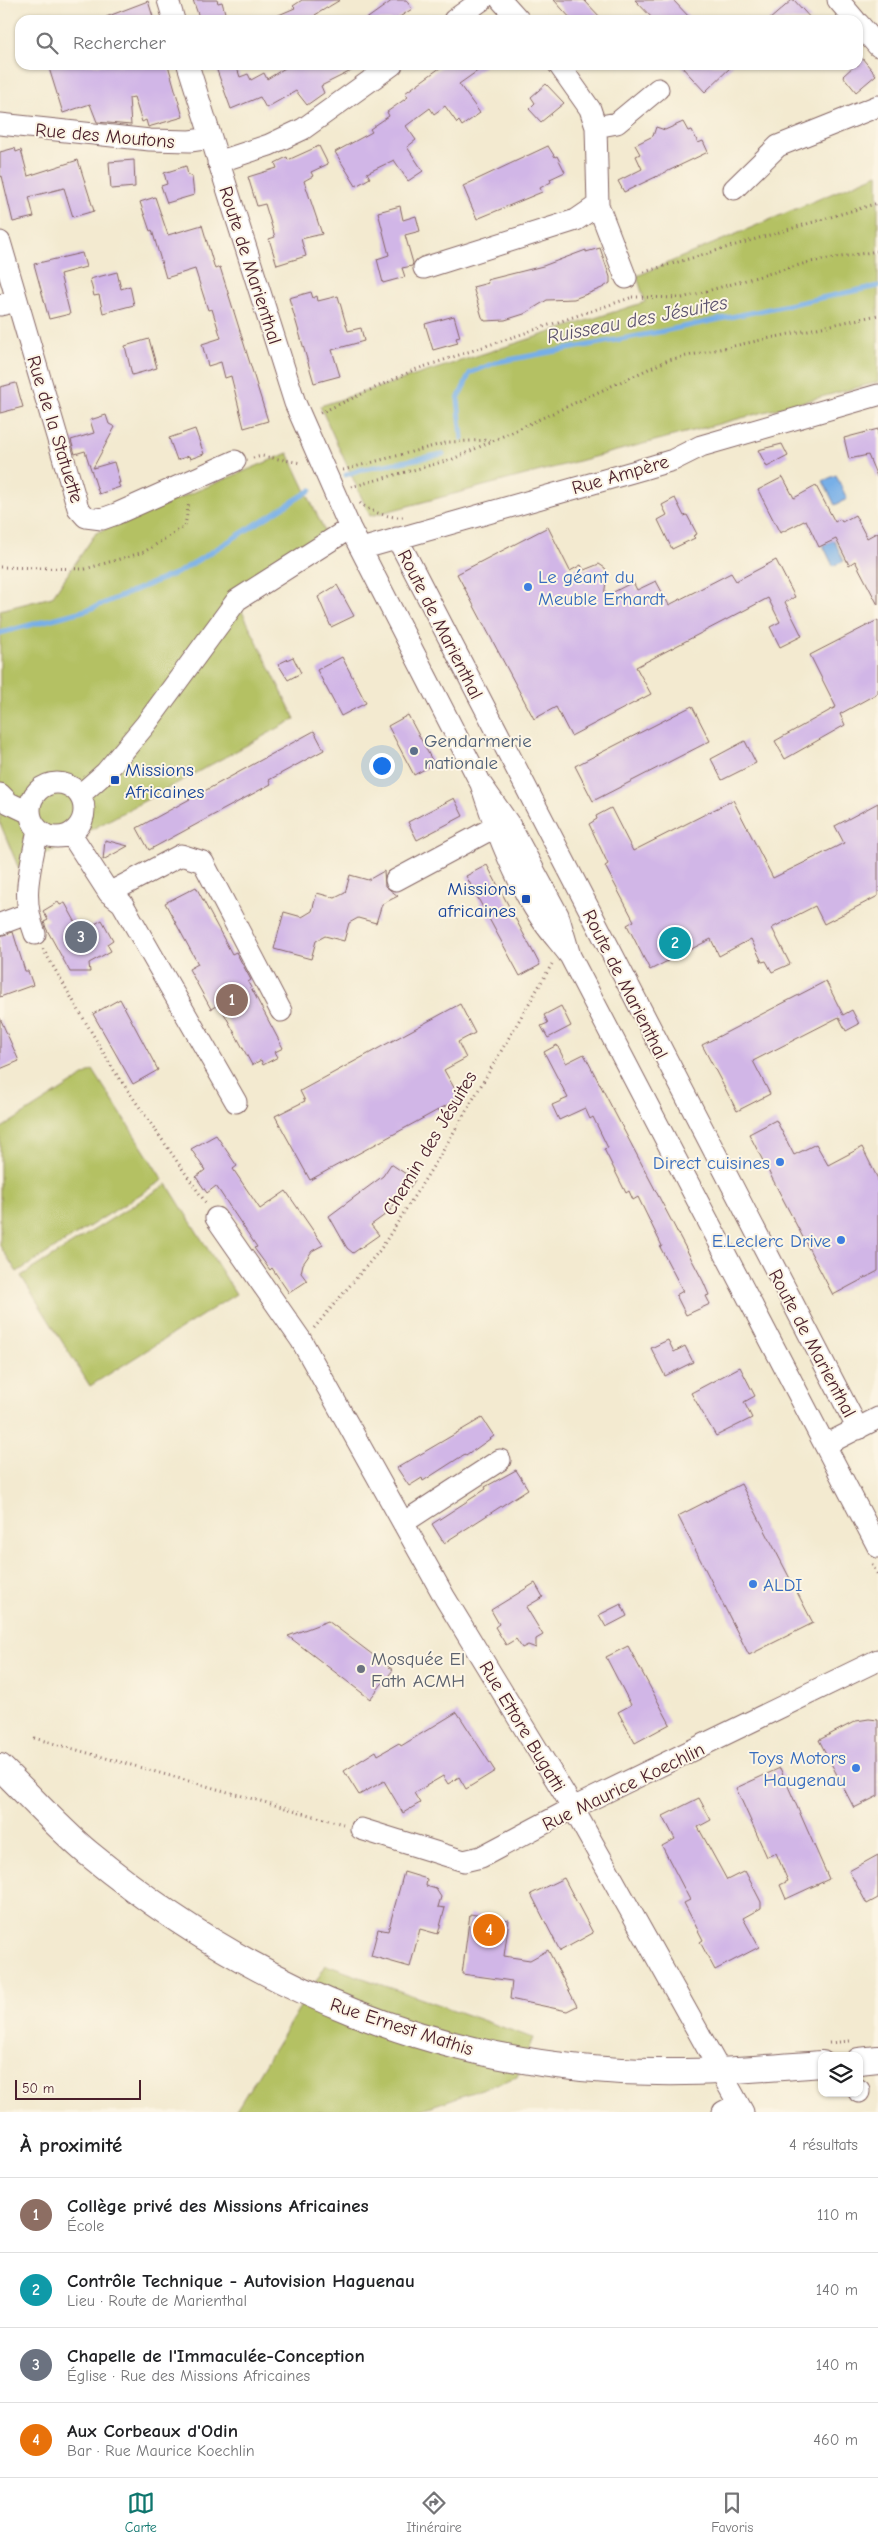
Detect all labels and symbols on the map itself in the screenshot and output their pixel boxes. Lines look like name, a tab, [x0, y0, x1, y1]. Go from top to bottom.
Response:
street label: Rue des Moutons	[34, 119, 176, 153]
street label: Route de Marienthal	[214, 184, 286, 347]
water label: Ruisseau des Jésuites	[545, 291, 730, 348]
street label: Rue de la Statuette	[22, 353, 88, 506]
street label: Rue Ampère	[569, 451, 671, 499]
street label: Route de Marienthal	[393, 546, 487, 703]
place label: Le géant du Meuble Erhardt	[538, 566, 665, 610]
marker: Le géant du Meuble Erhardt	[522, 581, 534, 593]
place label: Gendarmerie nationale	[424, 730, 532, 774]
marker: Gendarmerie nationale	[408, 745, 420, 757]
your location	[369, 753, 395, 779]
place label: Missions Africaines	[125, 759, 204, 803]
marker: Missions Africaines	[109, 774, 121, 786]
place label: Missions africaines	[438, 878, 516, 922]
marker: Missions africaines	[520, 893, 532, 905]
street label: Route de Marienthal	[578, 906, 672, 1063]
pin: 3	[65, 918, 97, 956]
pin: 2	[659, 924, 691, 962]
pin: 1	[216, 981, 248, 1019]
street label: Chemin des Jésuites	[378, 1067, 482, 1220]
place label: Direct cuisines	[653, 1152, 770, 1174]
marker: Direct cuisines	[774, 1156, 786, 1168]
place label: E.Leclerc Drive	[712, 1230, 831, 1252]
marker: E.Leclerc Drive	[835, 1234, 847, 1246]
street label: Route de Marienthal	[764, 1266, 860, 1421]
place label: ALDI	[763, 1574, 802, 1596]
marker: ALDI	[747, 1578, 759, 1590]
place label: Mosquée El Fath ACMH	[371, 1648, 465, 1692]
street label: Rue Ettore Bugatti	[475, 1657, 570, 1796]
marker: Mosquée El Fath ACMH	[355, 1663, 367, 1675]
street label: Rue Maurice Koechlin	[539, 1738, 708, 1836]
place label: Toys Motors Haugenau	[749, 1747, 846, 1791]
marker: Toys Motors Haugenau	[850, 1762, 862, 1774]
pin: 4	[473, 1911, 505, 1949]
street label: Rue Ernest Mathis	[327, 1993, 476, 2060]
scale bar	[15, 2077, 141, 2100]

